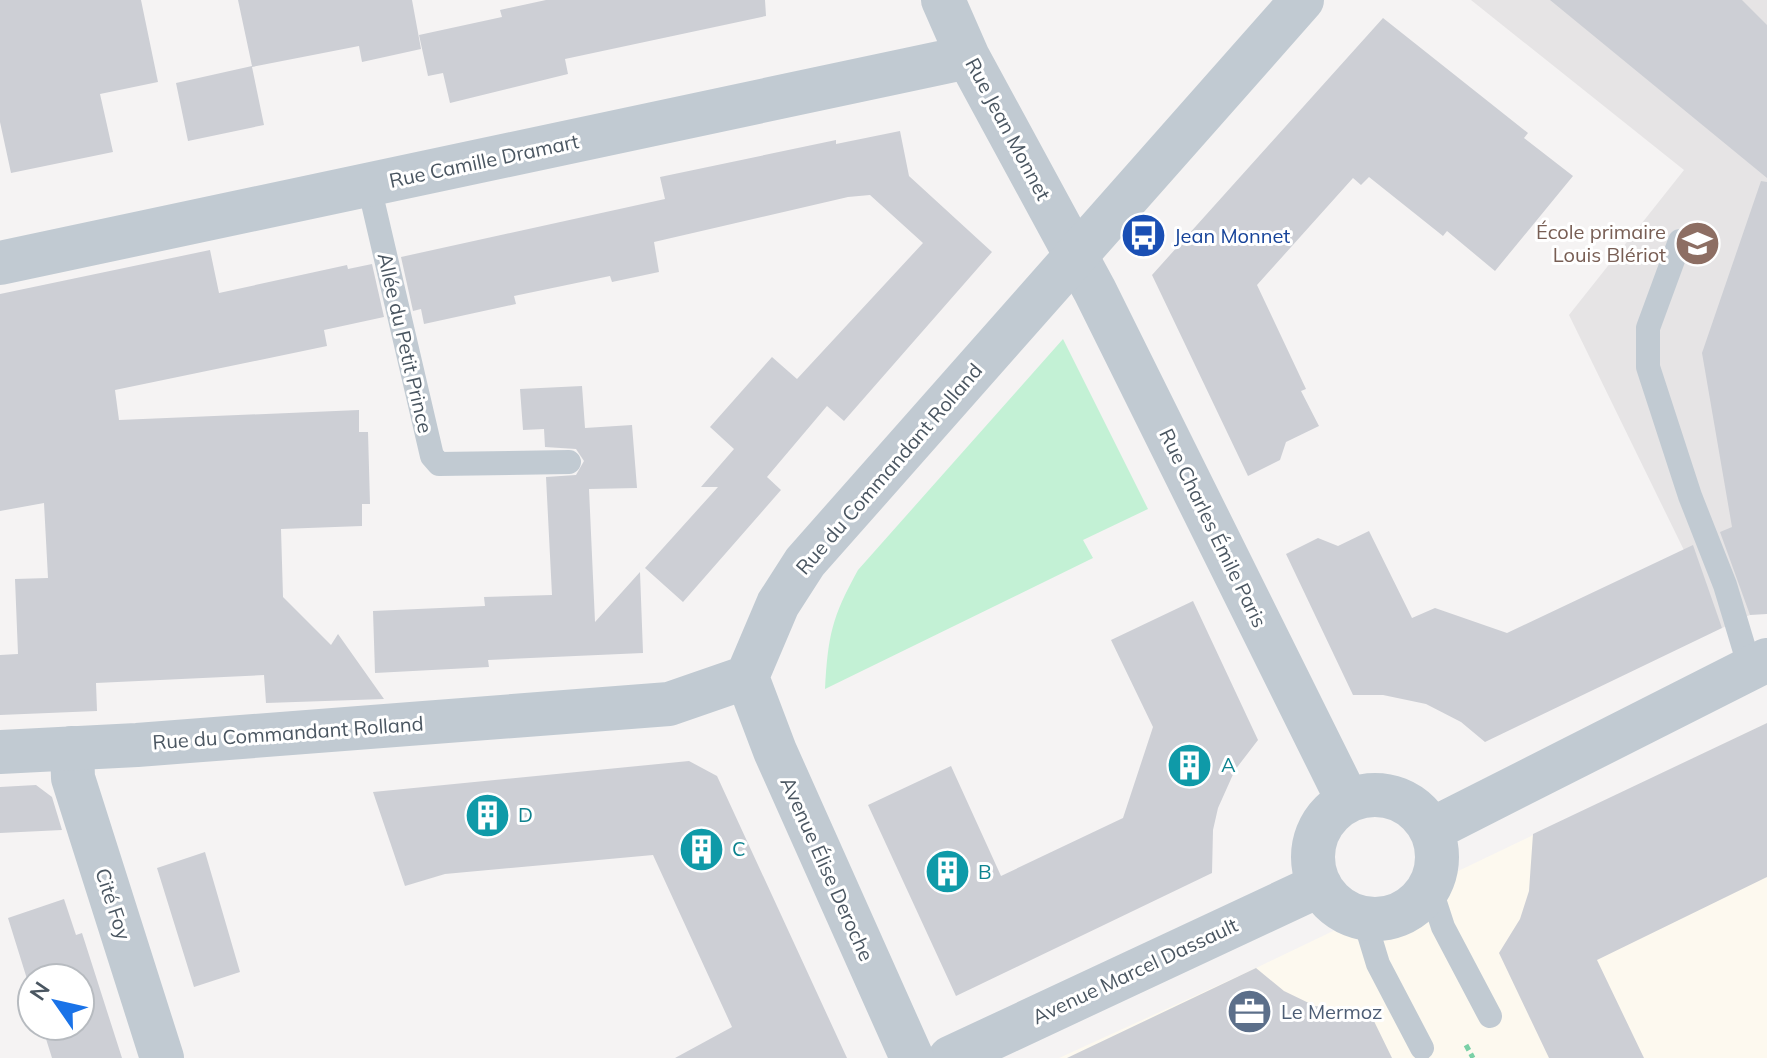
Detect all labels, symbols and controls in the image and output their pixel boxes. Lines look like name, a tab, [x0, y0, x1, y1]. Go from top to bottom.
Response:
street label: Rue Jean Monnet	[960, 53, 1057, 204]
street label: Rue Camille Dramart	[387, 128, 581, 193]
bus stop icon: Jean Monnet	[1119, 212, 1167, 260]
place label: École primaire Louis Blériot	[1536, 219, 1666, 267]
school or university icon: École primaire Louis Blériot	[1673, 219, 1721, 267]
place label: Jean Monnet	[1174, 223, 1290, 248]
street label: Allée du Petit Prince	[373, 250, 438, 436]
street label: Rue du Commandant Rolland	[790, 358, 987, 579]
street label: Rue Charles Émile Paris	[1154, 424, 1273, 631]
street label: Rue du Commandant Rolland	[152, 711, 424, 754]
building icon: A	[1166, 741, 1214, 789]
place label: A	[1221, 752, 1236, 777]
street label: Avenue Élise Deroche	[776, 773, 879, 965]
building icon: D	[463, 791, 511, 839]
place label: D	[518, 802, 533, 827]
building icon: C	[677, 825, 725, 873]
place label: C	[732, 836, 746, 861]
building icon: B	[923, 848, 971, 896]
place label: B	[978, 859, 992, 884]
street label: Cité Foy	[90, 865, 137, 943]
street label: Avenue Marcel Dassault	[1028, 912, 1242, 1029]
north arrow	[16, 962, 96, 1042]
text: N	[23, 976, 56, 1006]
office icon: Le Mermoz	[1226, 988, 1274, 1036]
place label: Le Mermoz	[1281, 999, 1382, 1024]

